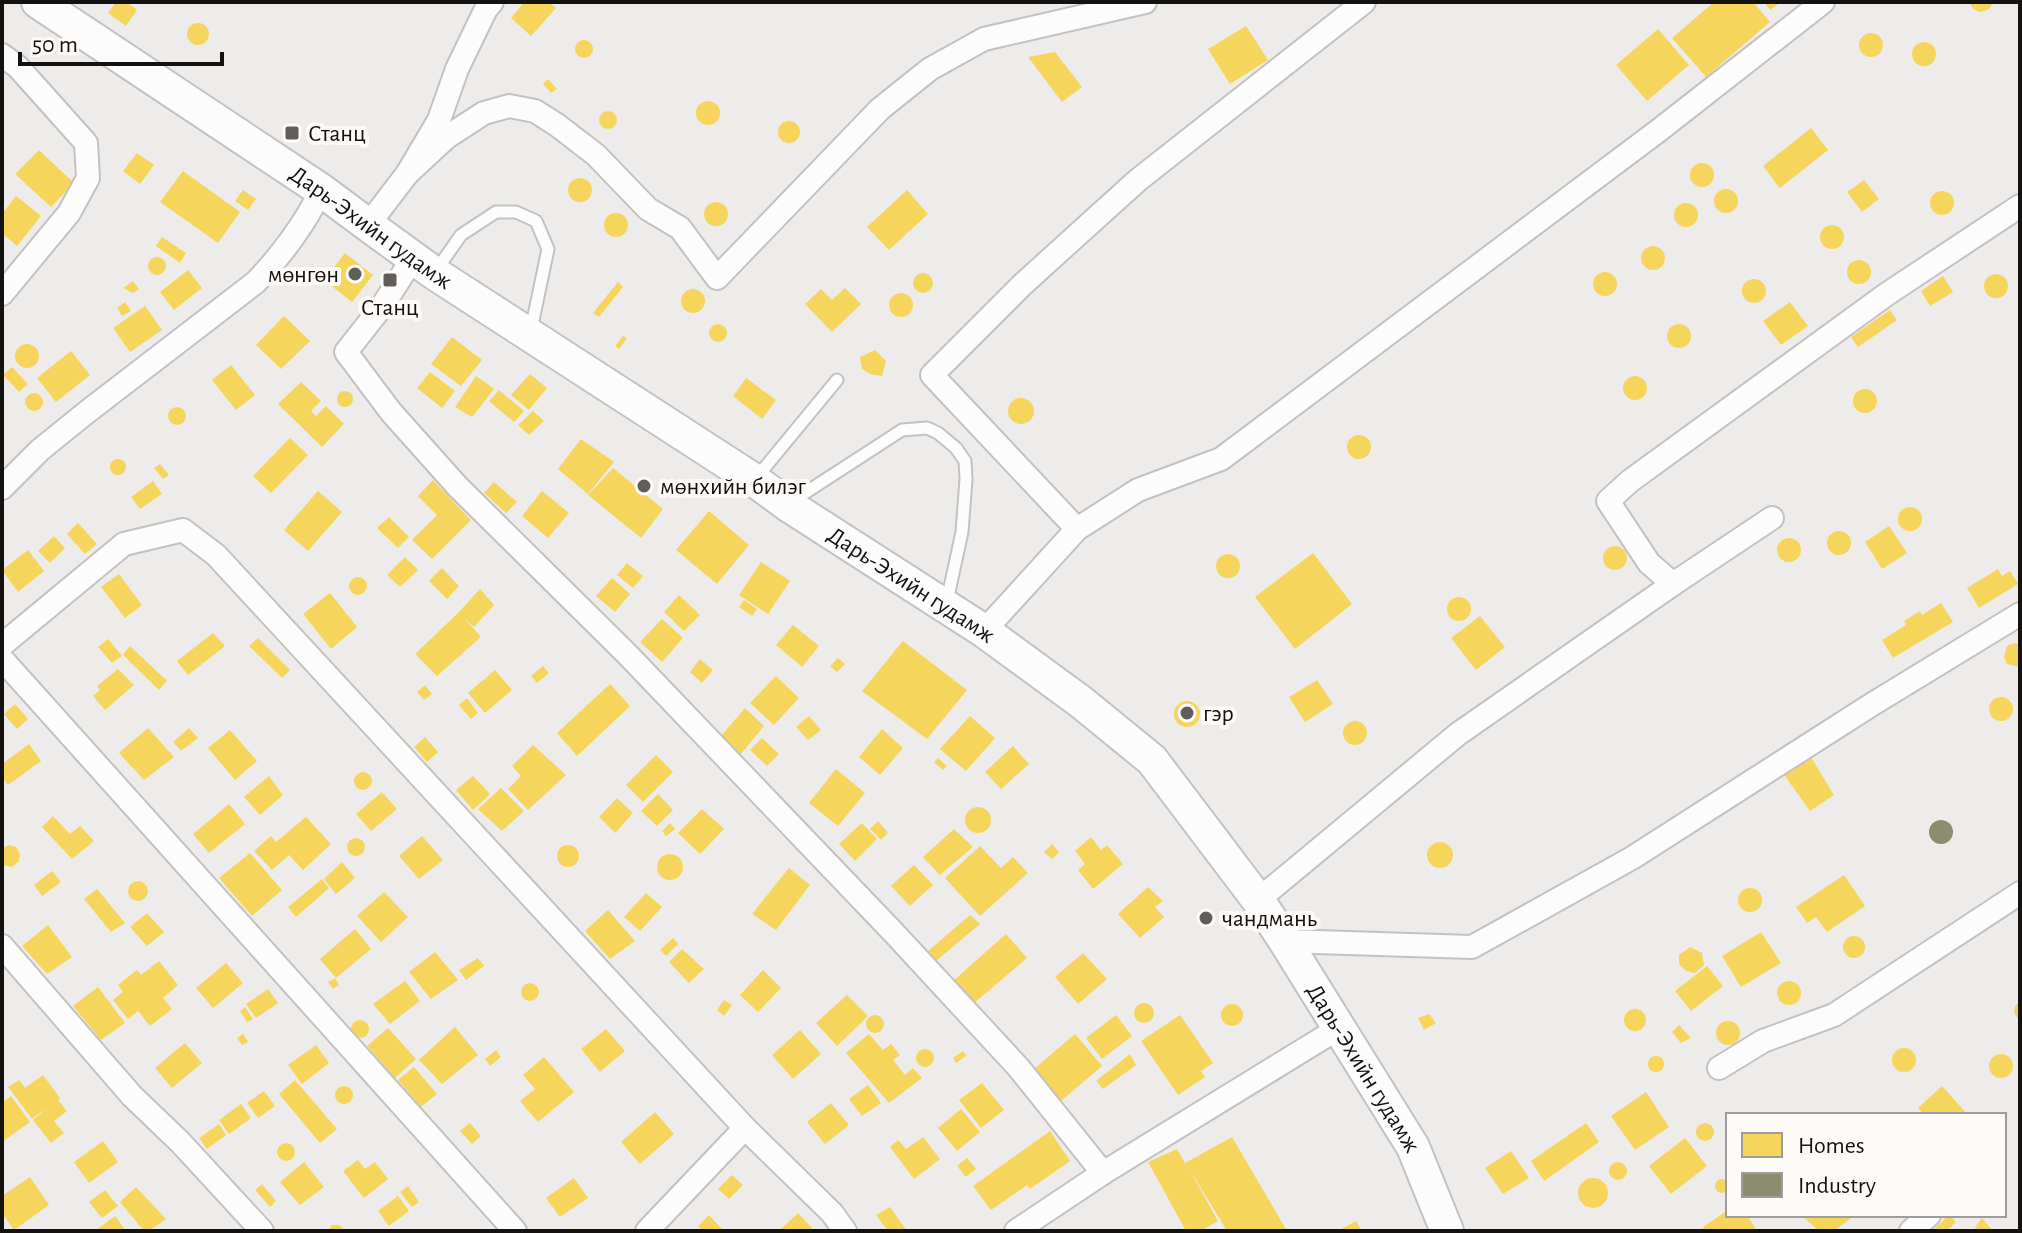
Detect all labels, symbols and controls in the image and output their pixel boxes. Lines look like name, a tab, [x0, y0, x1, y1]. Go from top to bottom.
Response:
scale bar	[20, 16, 222, 66]
text: 50 m	[32, 33, 78, 57]
place label: Станц	[308, 122, 366, 146]
marker: Станц	[283, 124, 301, 142]
street label: Дарь-Эхийн гудамж	[285, 162, 456, 294]
place label: мөнгөн	[268, 263, 339, 287]
marker: мөнгөн	[346, 265, 364, 283]
marker: Cтанц	[381, 271, 399, 289]
place label: Cтанц	[361, 296, 419, 320]
place label: мөнхийн билэг	[660, 475, 806, 499]
marker: мөнхийн билэг	[635, 477, 653, 495]
street label: Дарь-Эхийн гудамж	[823, 523, 999, 648]
place label: гэр	[1203, 702, 1234, 726]
marker: гэр	[1178, 704, 1196, 722]
place label: чандмань	[1222, 907, 1317, 931]
marker: чандмань	[1197, 909, 1215, 927]
street label: Дарь-Эхийн гудамж	[1302, 980, 1424, 1157]
legend	[1726, 1113, 2006, 1217]
text: Homes	[1798, 1134, 1865, 1158]
text: Industry	[1798, 1174, 1876, 1198]

